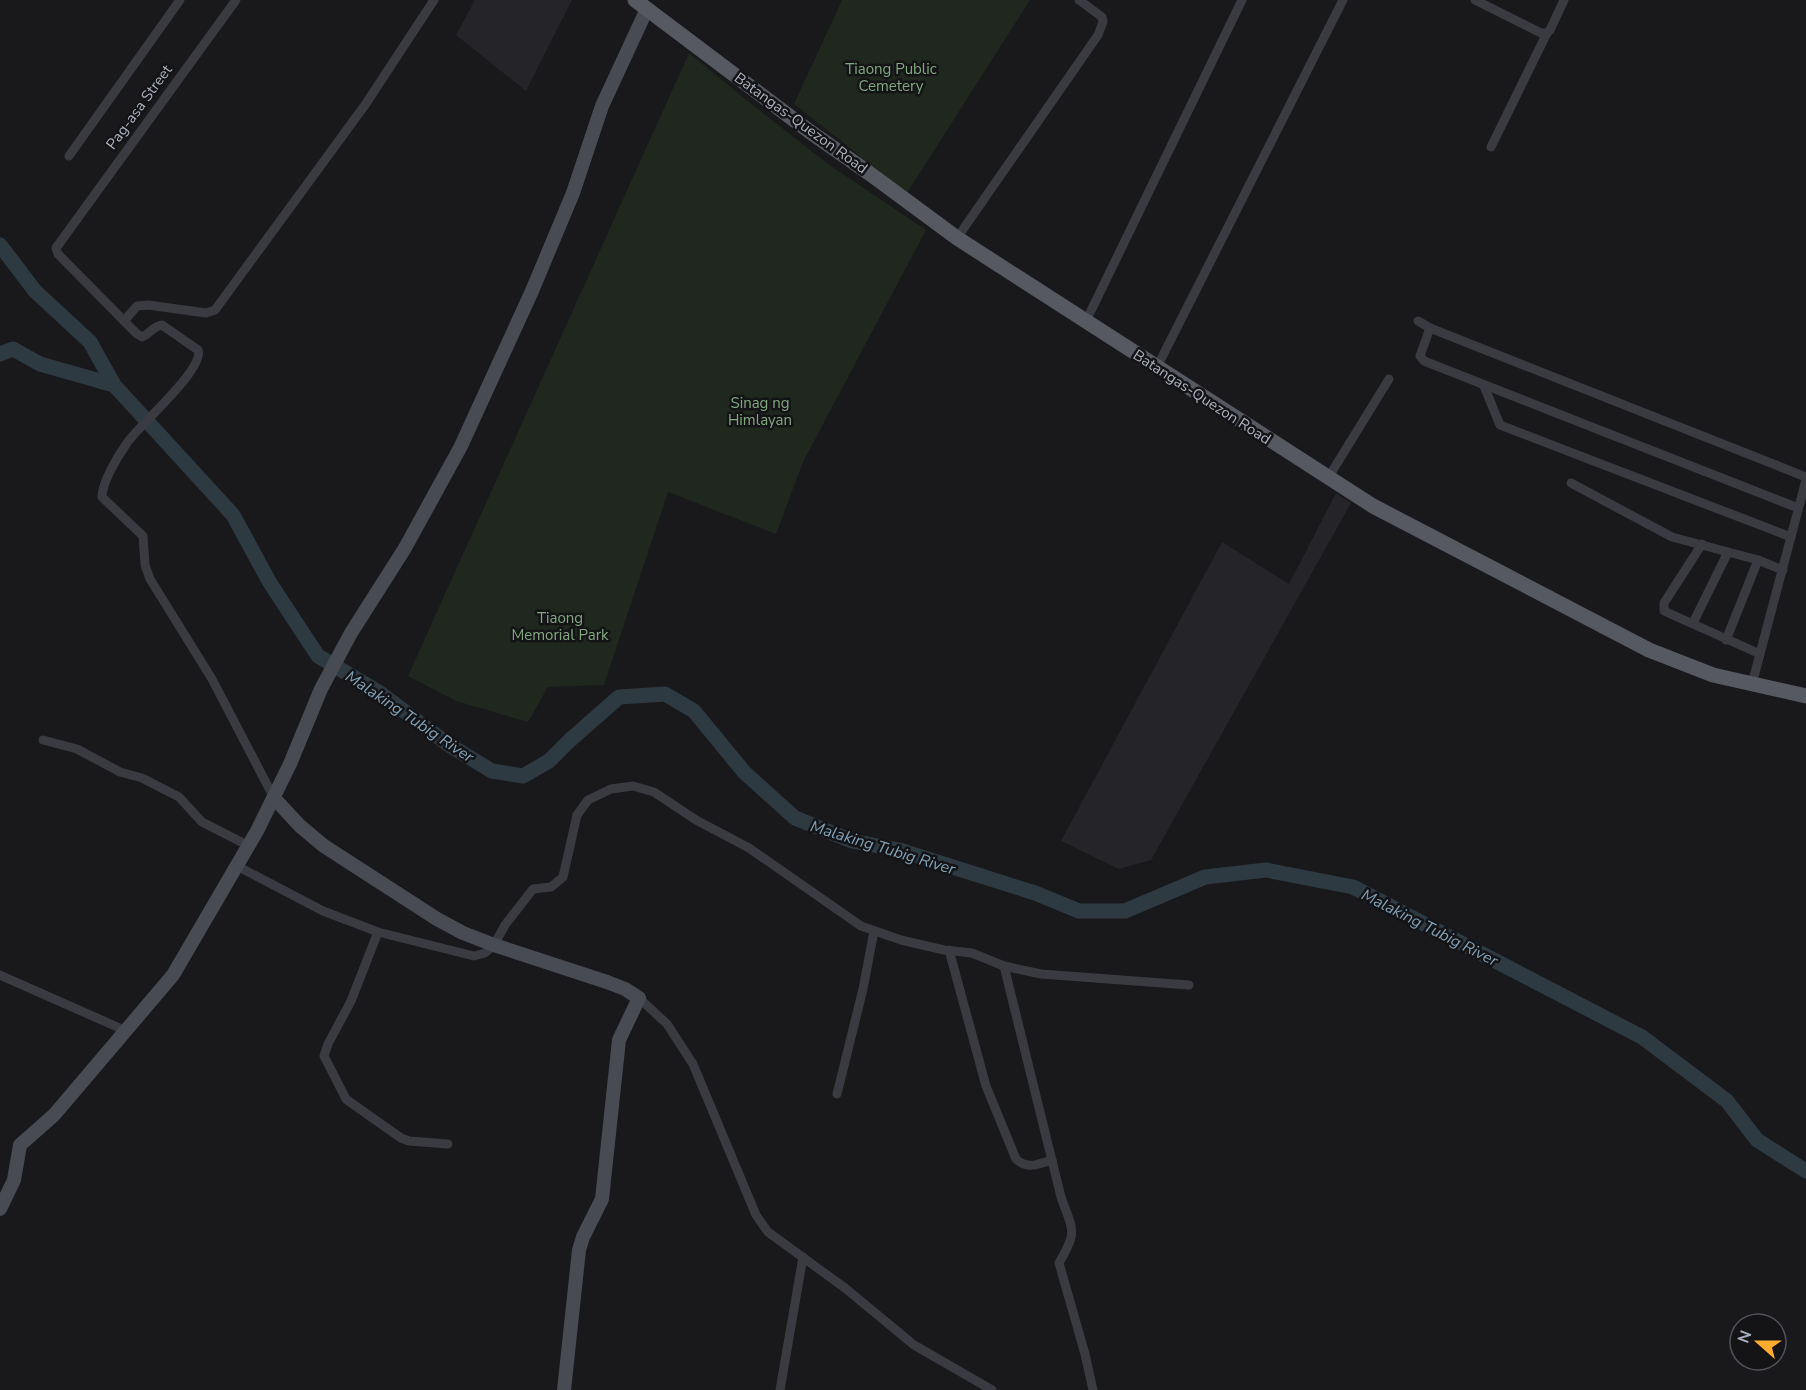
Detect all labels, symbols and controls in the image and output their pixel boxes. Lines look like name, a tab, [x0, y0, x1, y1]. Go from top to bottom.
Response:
park label: Tiaong Public Cemetery	[845, 59, 937, 96]
street label: Pag-asa Street	[101, 60, 177, 153]
street label: Batangas-Quezon Road	[730, 68, 872, 178]
street label: Batangas-Quezon Road	[1129, 345, 1275, 449]
park label: Sinag ng Himlayan	[728, 393, 792, 430]
park label: Tiaong Memorial Park	[511, 608, 609, 645]
water label: Malaking Tubig River	[341, 666, 479, 769]
water label: Malaking Tubig River	[808, 815, 959, 881]
water label: Malaking Tubig River	[1358, 884, 1503, 972]
north arrow	[1728, 1312, 1788, 1372]
text: N	[1733, 1327, 1757, 1347]

